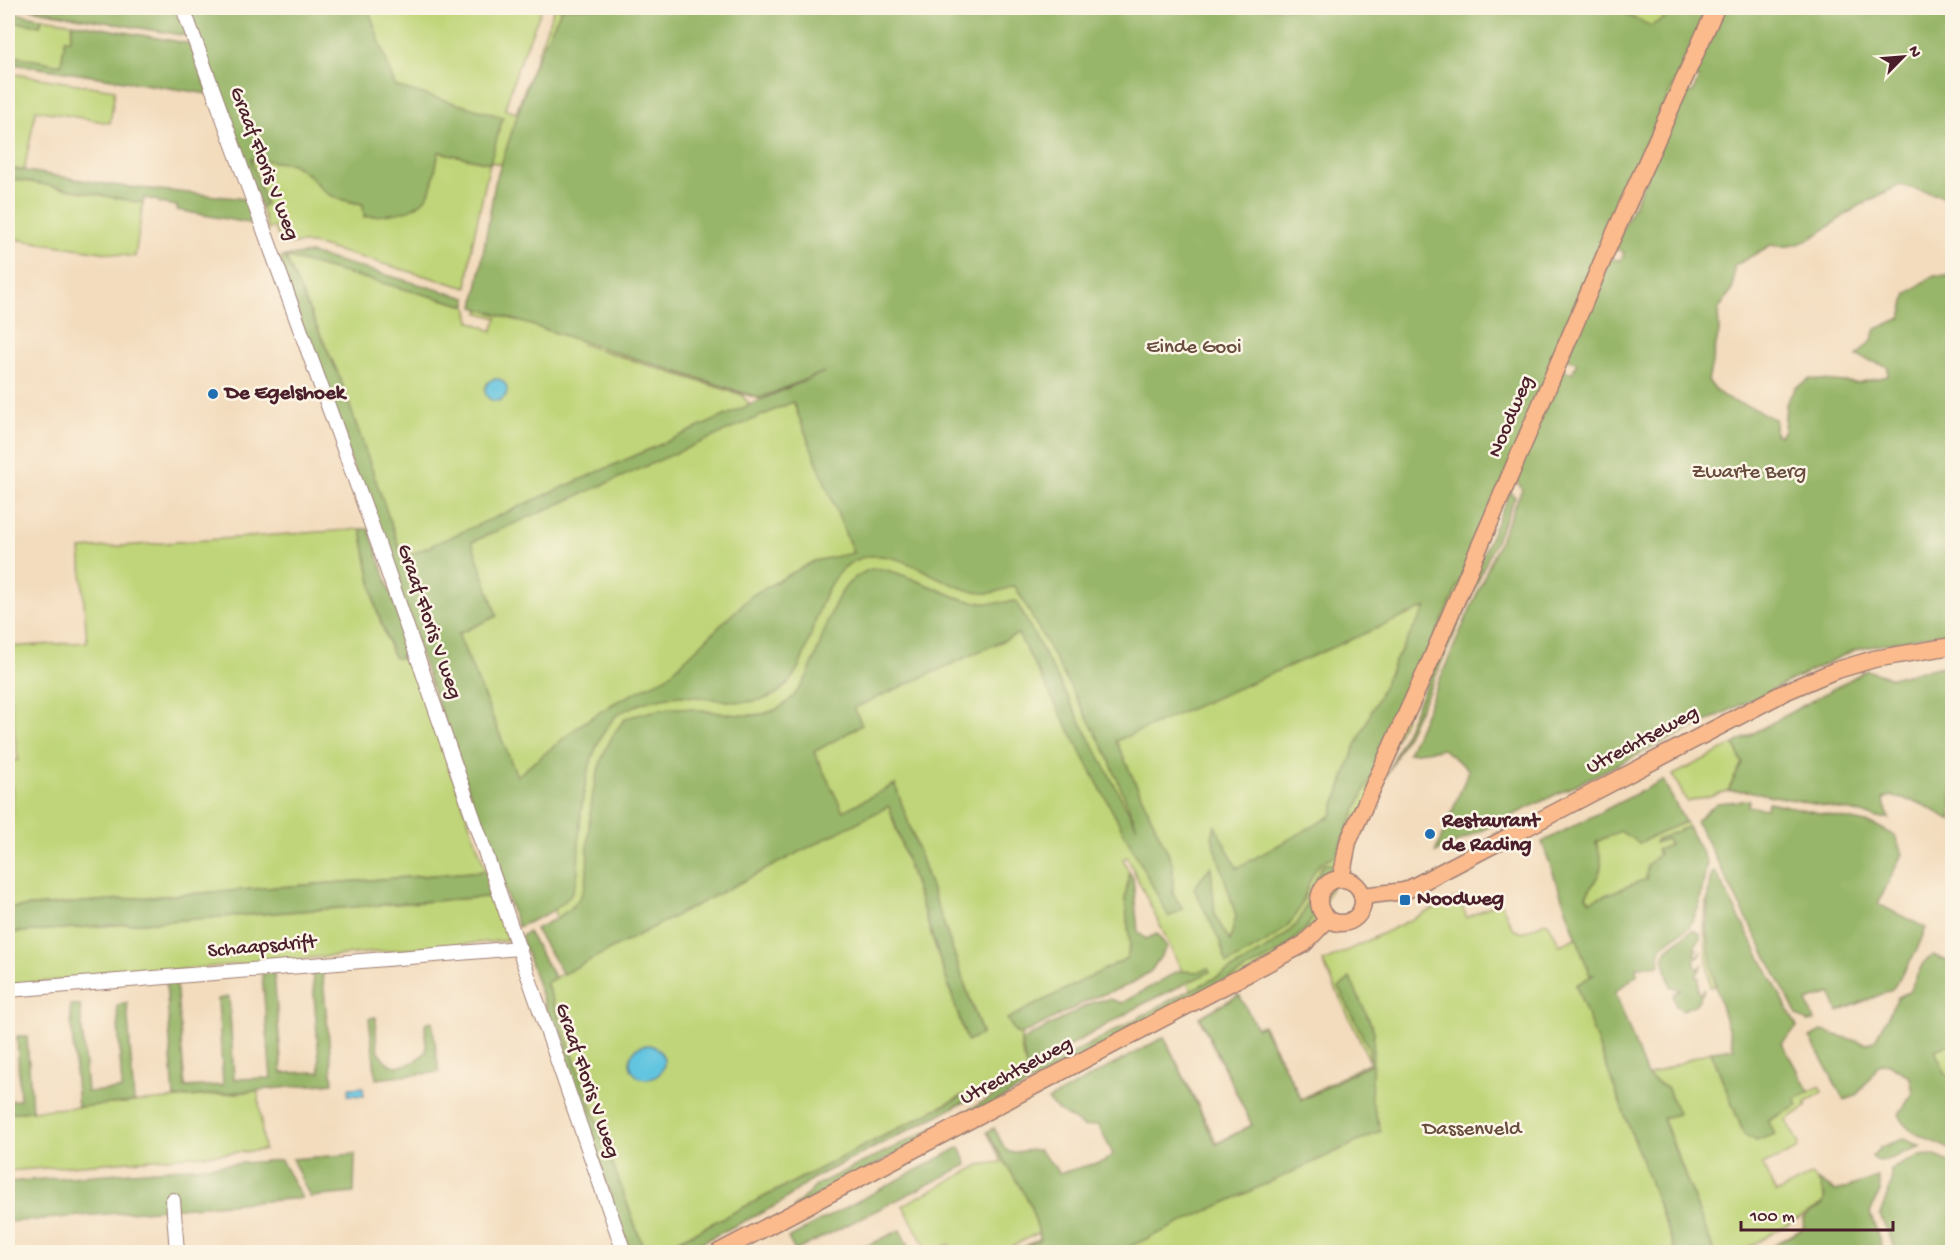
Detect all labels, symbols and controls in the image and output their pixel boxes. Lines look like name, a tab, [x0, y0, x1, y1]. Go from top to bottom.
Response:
north arrow	[1873, 27, 1933, 87]
text: N	[1903, 43, 1924, 61]
street label: Graaf Floris V weg	[222, 84, 304, 244]
park label: Einde Gooi	[1146, 336, 1242, 361]
street label: Noodweg	[1484, 372, 1540, 462]
place label: De Egelshoek	[223, 382, 348, 407]
marker: De Egelshoek	[206, 387, 220, 401]
park label: Zwarte Berg	[1692, 461, 1806, 486]
street label: Graaf Floris V weg	[390, 541, 466, 703]
street label: Utrechtseweg	[1583, 701, 1703, 781]
place label: Restaurant de Rading	[1441, 810, 1542, 859]
marker: Restaurant de Rading	[1423, 827, 1437, 841]
place label: Noodweg	[1417, 888, 1504, 913]
marker: Noodweg	[1398, 893, 1412, 907]
street label: Schaapsdrift	[207, 931, 320, 965]
street label: Graaf Floris V weg	[548, 1000, 624, 1162]
street label: Utrechtseweg	[957, 1032, 1077, 1112]
park label: Dassenveld	[1421, 1118, 1523, 1143]
scale bar	[1741, 1194, 1892, 1232]
text: 100 m	[1749, 1207, 1795, 1228]

